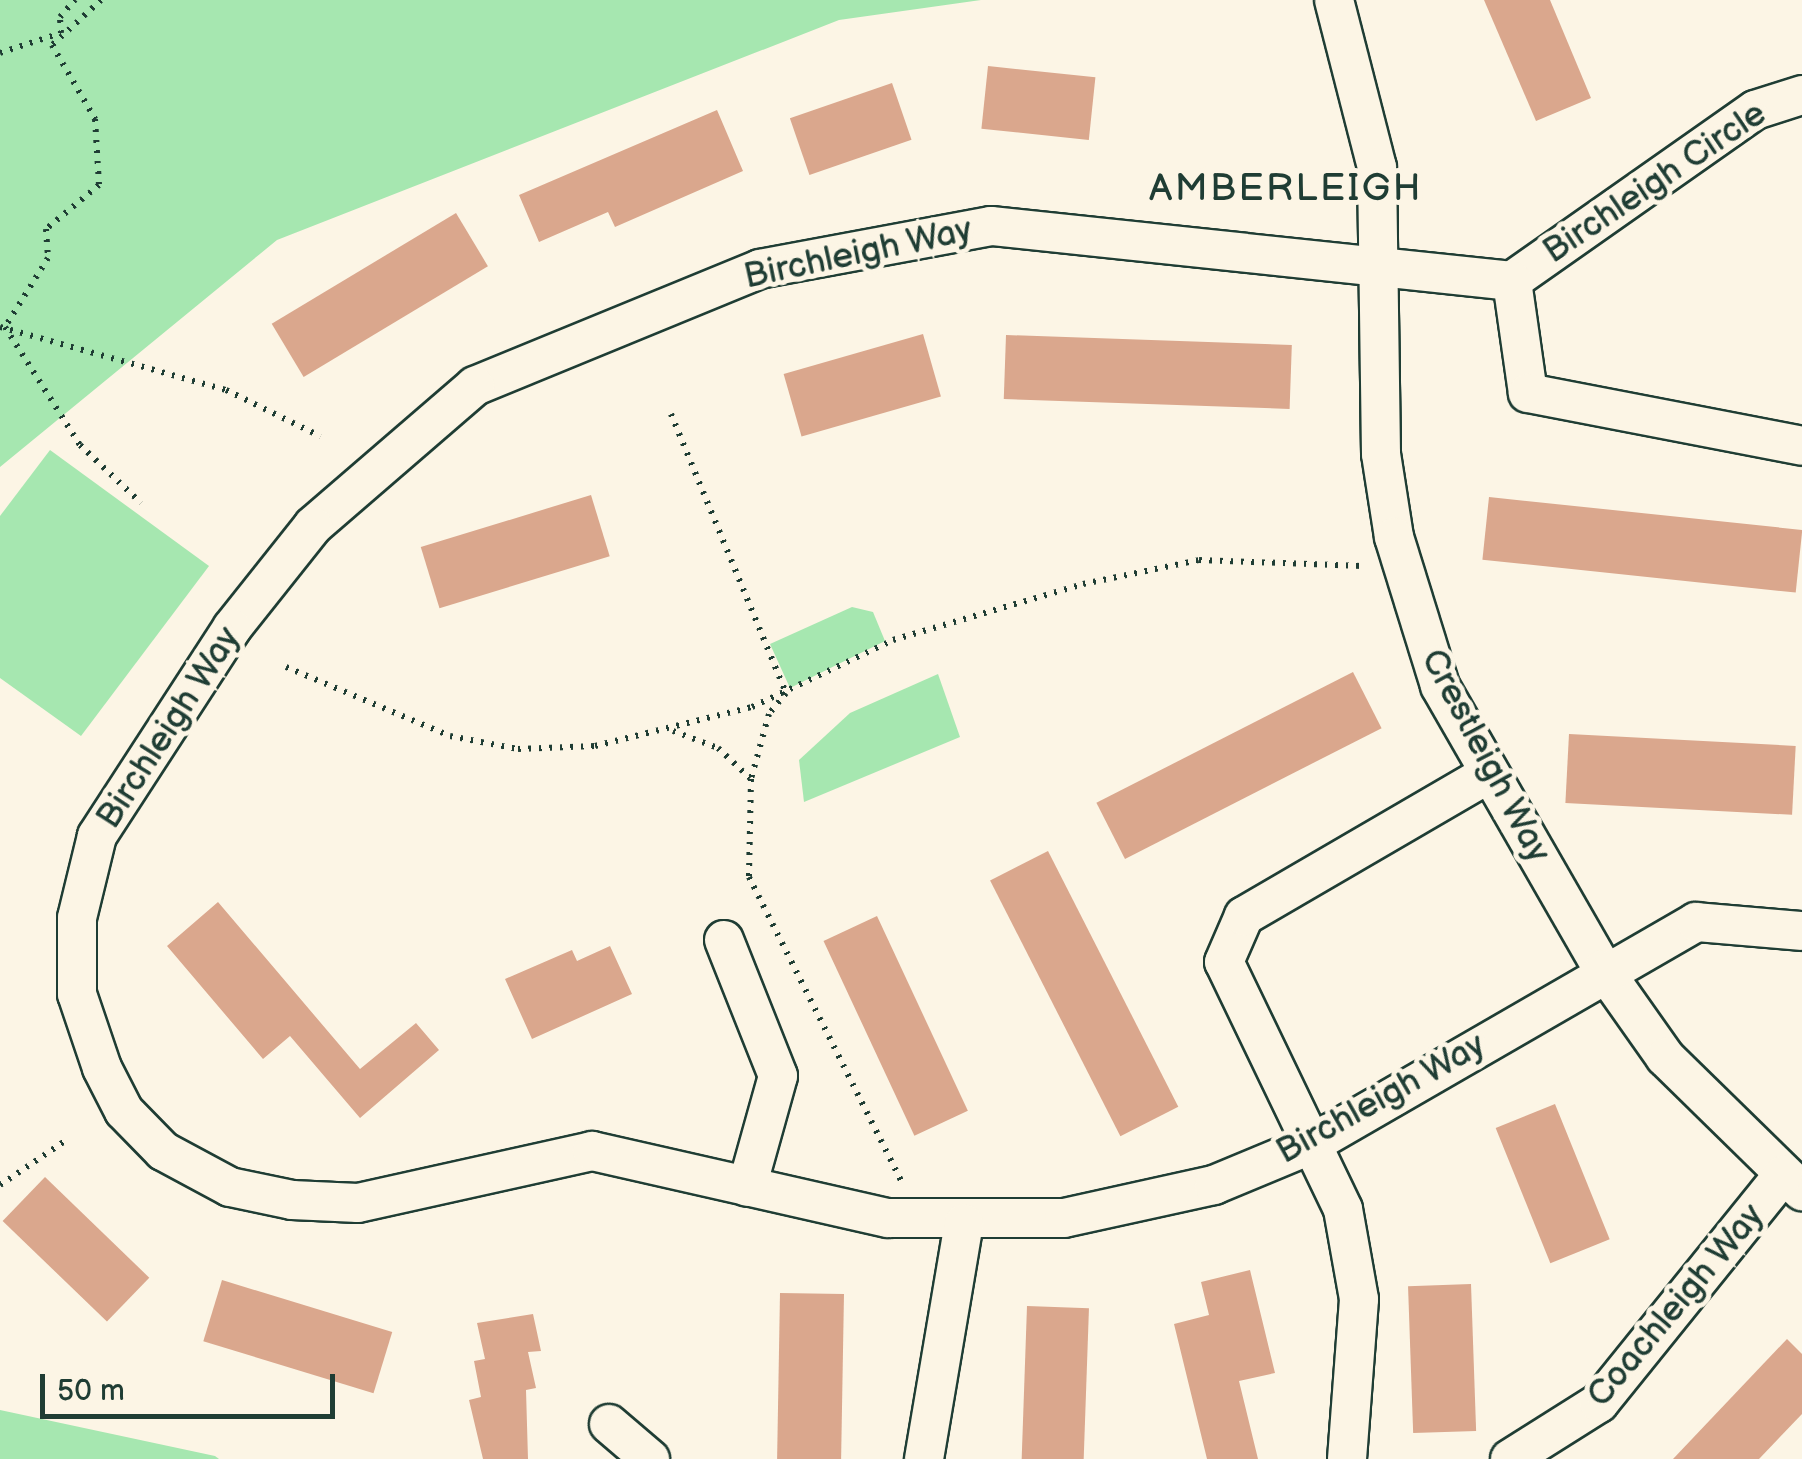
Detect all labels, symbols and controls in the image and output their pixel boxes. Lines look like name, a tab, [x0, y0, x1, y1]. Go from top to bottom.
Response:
street label: Birchleigh Circle	[1536, 93, 1774, 273]
district label: AMBERLEIGH	[1149, 166, 1423, 212]
street label: Birchleigh Way	[740, 209, 976, 299]
street label: Birchleigh Way	[88, 619, 250, 837]
street label: Crestleigh Way	[1411, 642, 1559, 870]
street label: Birchleigh Way	[1269, 1024, 1493, 1174]
street label: Coachleigh Way	[1578, 1195, 1774, 1417]
scale bar	[45, 1354, 340, 1416]
text: 50 m	[57, 1373, 125, 1409]

